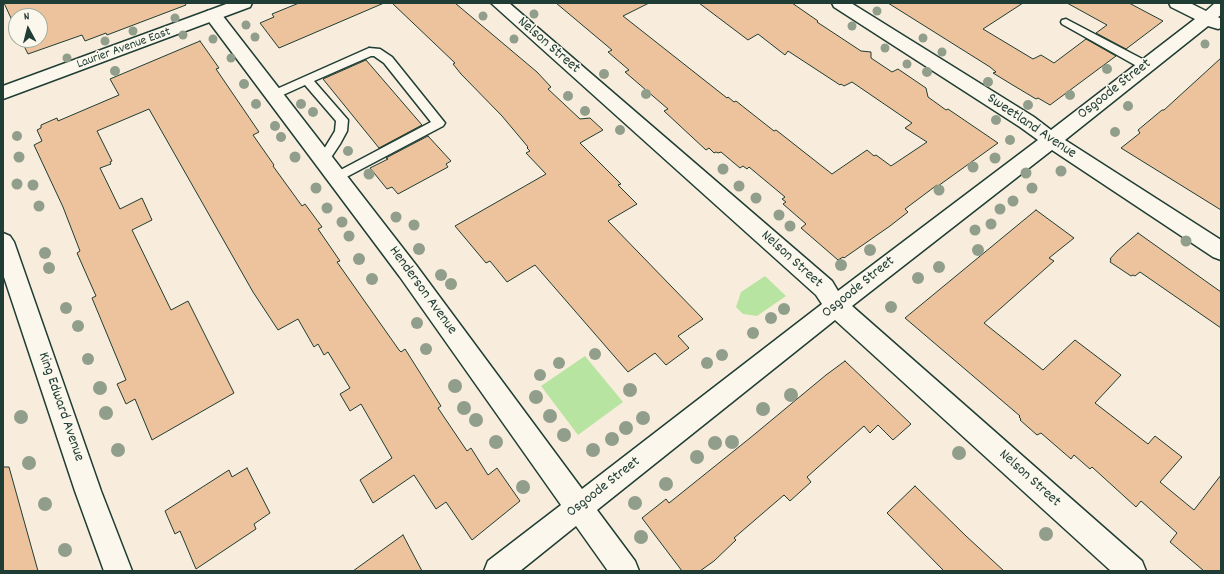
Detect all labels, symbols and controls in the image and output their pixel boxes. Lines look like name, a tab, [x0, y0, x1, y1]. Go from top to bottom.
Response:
north arrow	[8, 8, 48, 48]
text: N	[23, 9, 30, 25]
street label: Nelson Street	[513, 14, 583, 78]
street label: Laurier Avenue East	[75, 25, 173, 73]
street label: Osgoode Street	[1075, 56, 1155, 124]
street label: Sweetland Avenue	[983, 90, 1079, 164]
street label: Nelson Street	[756, 227, 826, 293]
street label: Henderson Avenue	[384, 243, 460, 339]
street label: Osgoode Street	[819, 253, 899, 323]
street label: King Edward Avenue	[33, 350, 87, 464]
street label: Nelson Street	[994, 446, 1064, 512]
street label: Osgoode Street	[564, 454, 644, 522]

